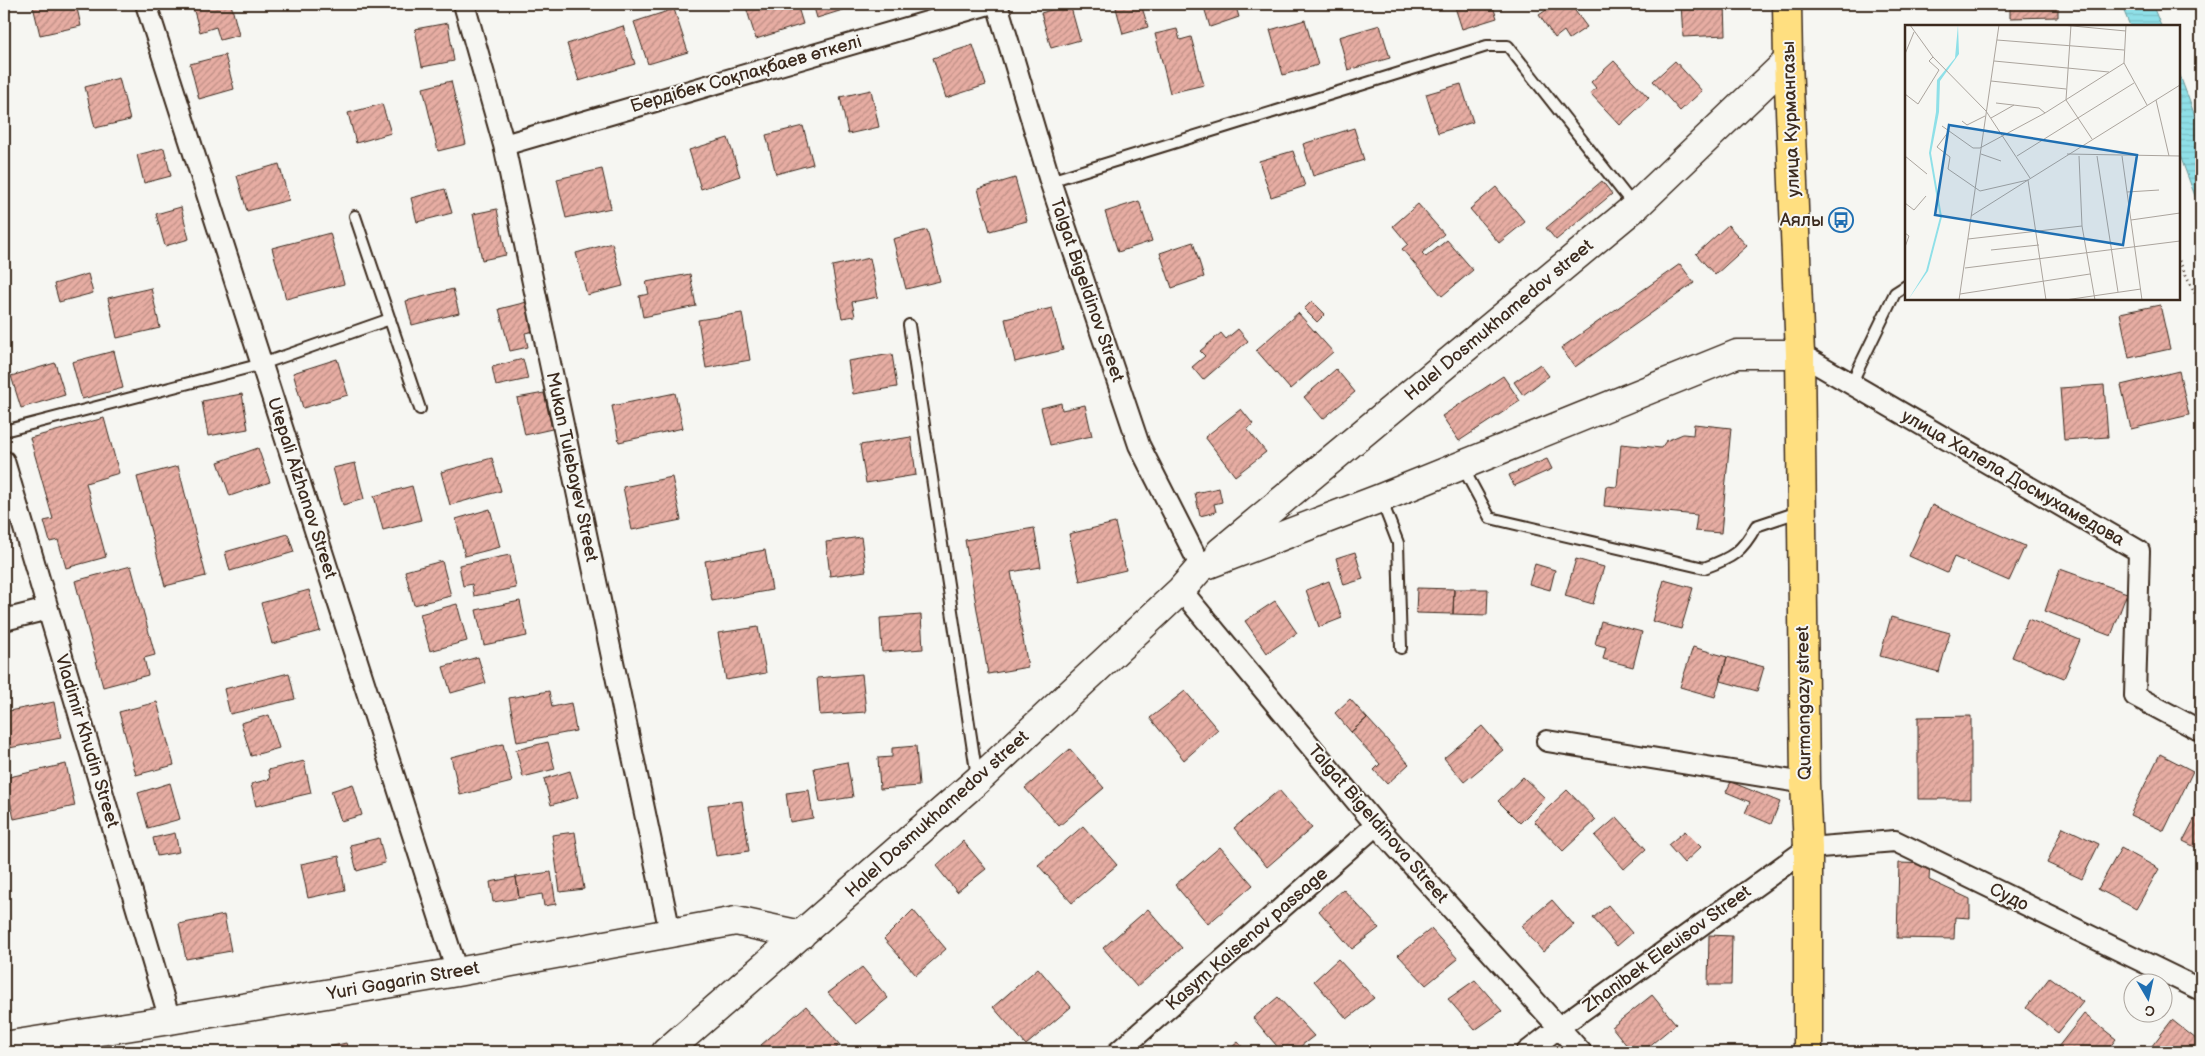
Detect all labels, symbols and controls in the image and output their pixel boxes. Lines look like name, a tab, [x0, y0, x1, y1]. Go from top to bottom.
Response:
inset map	[1905, 25, 2180, 300]
street label: Бердібек Соқпақбаев өткелі	[628, 31, 864, 117]
street label: улица Курмангазы	[1778, 41, 1804, 197]
street label: Talgat Bigeldinov Street	[1046, 195, 1128, 385]
bus stop icon: Аялы	[1828, 207, 1854, 233]
place label: Аялы	[1779, 210, 1824, 231]
street label: Halel Dosmukhamedov street	[1401, 235, 1598, 405]
street label: Mukan Tulebayev Street	[542, 370, 602, 564]
street label: Utepali Alzhanov Street	[263, 395, 341, 582]
street label: улица Халела Досмухамедова	[1898, 405, 2129, 551]
street label: Qurmangazy street	[1792, 625, 1816, 780]
street label: Vladimir Khudin Street	[51, 652, 124, 831]
street label: Halel Dosmukhamedov street	[841, 726, 1033, 902]
street label: Talgat Bigeldinova Street	[1304, 741, 1453, 908]
street label: Kasym Kaisenov passage	[1162, 863, 1332, 1015]
street label: Судо	[1986, 879, 2032, 915]
street label: Zhanibek Eleuisov Street	[1578, 881, 1755, 1018]
street label: Yuri Gagarin Street	[324, 957, 481, 1005]
north arrow	[2122, 974, 2172, 1024]
text: С	[2144, 1001, 2156, 1020]

